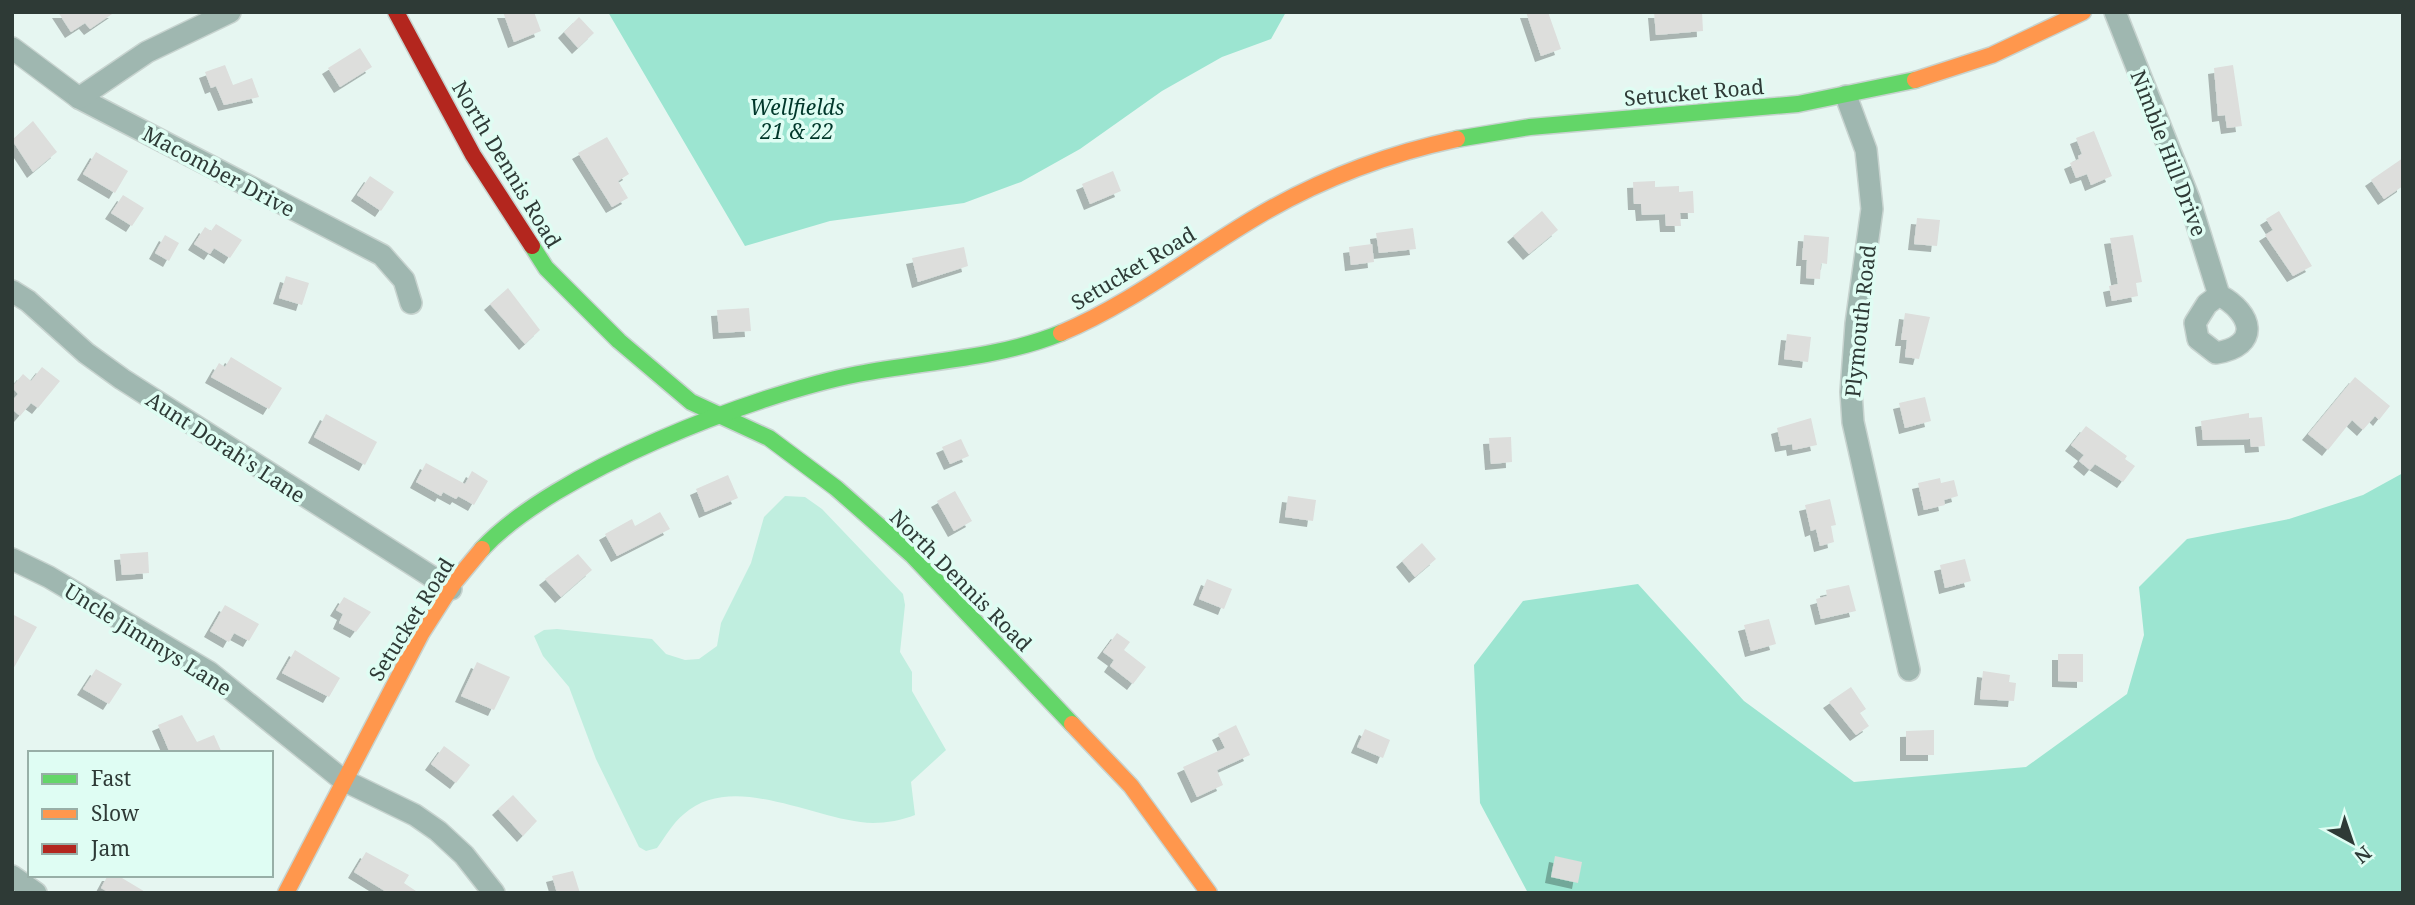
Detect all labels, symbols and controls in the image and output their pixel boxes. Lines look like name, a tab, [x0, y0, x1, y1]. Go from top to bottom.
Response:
street label: Nimble Hill Drive	[2124, 66, 2214, 240]
street label: Setucket Road	[1623, 72, 1765, 112]
street label: North Dennis Road	[446, 75, 568, 253]
park label: Wellfields 21 & 22	[750, 93, 845, 145]
street label: Macomber Drive	[138, 119, 300, 223]
street label: Setucket Road	[1066, 220, 1200, 316]
street label: Plymouth Road	[1838, 243, 1882, 399]
street label: Aunt Dorah's Lane	[141, 385, 311, 509]
street label: North Dennis Road	[884, 503, 1038, 657]
street label: Setucket Road	[362, 552, 460, 686]
street label: Uncle Jimmys Lane	[59, 576, 237, 702]
legend	[28, 751, 273, 877]
text: Fast	[91, 764, 131, 792]
text: Slow	[91, 799, 140, 827]
north arrow	[2317, 807, 2387, 877]
text: Jam	[90, 834, 130, 862]
text: N	[2349, 840, 2377, 870]

